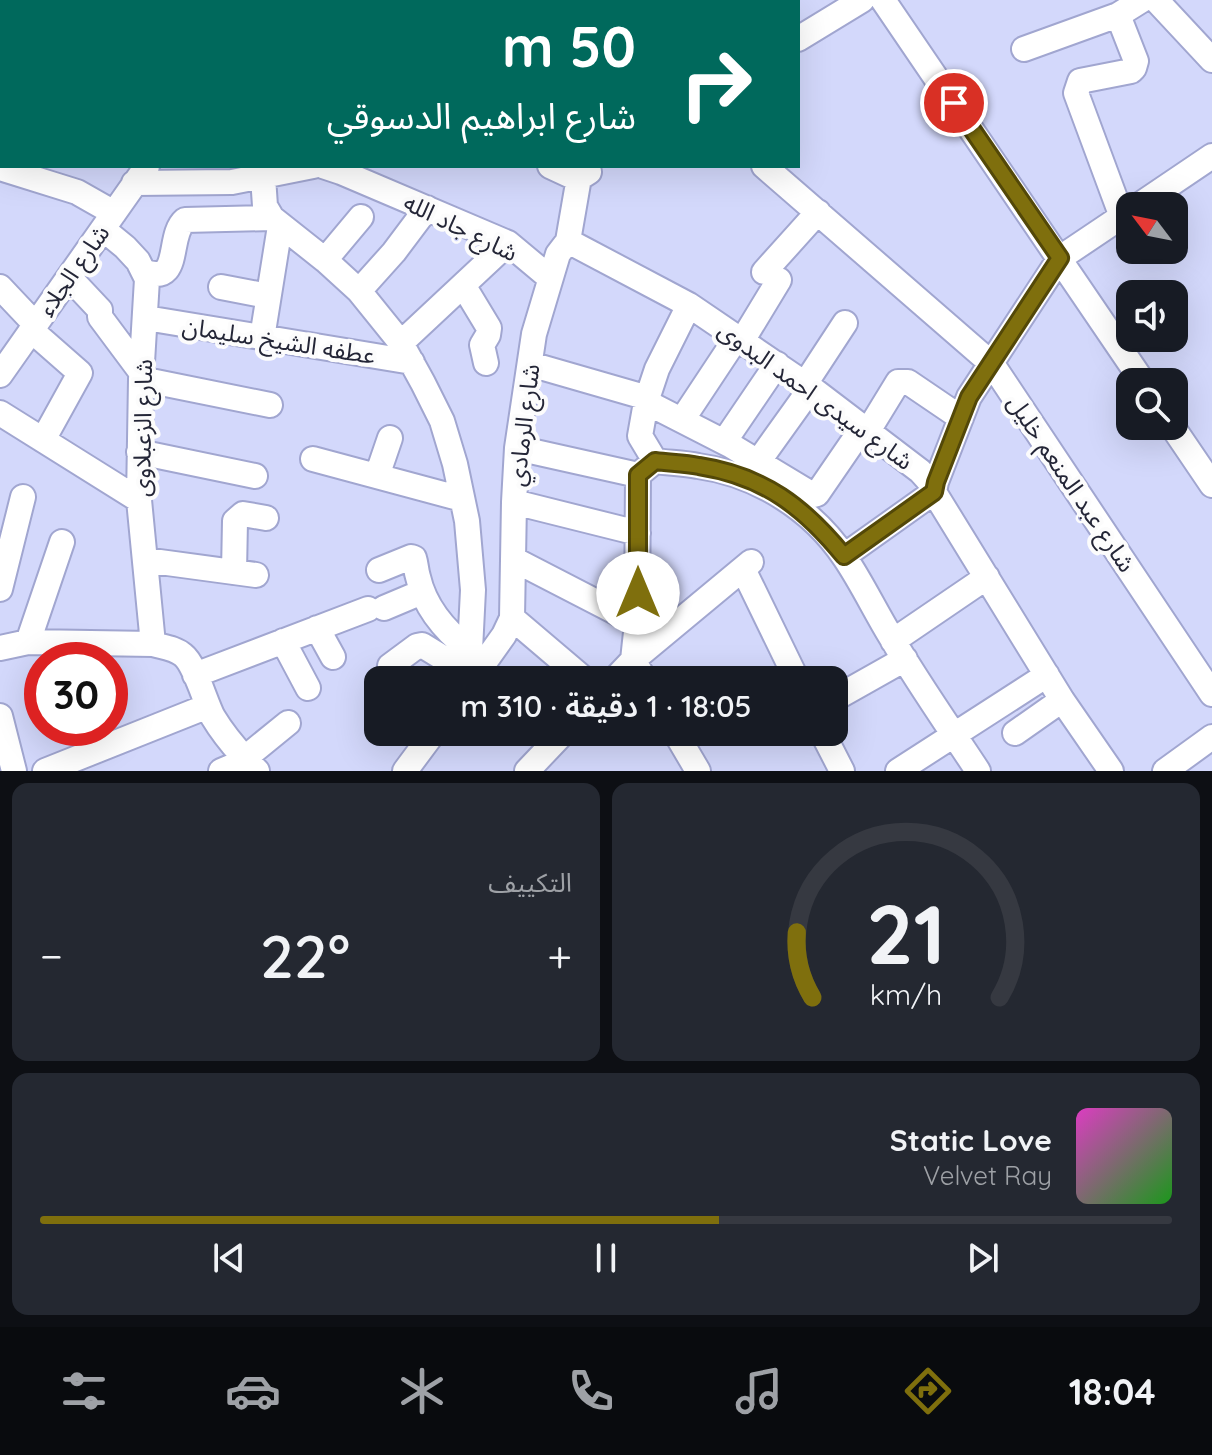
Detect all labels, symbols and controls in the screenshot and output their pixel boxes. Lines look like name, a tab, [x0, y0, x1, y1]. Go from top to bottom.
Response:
text: 50 m	[502, 11, 636, 81]
icon: right	[664, 32, 768, 136]
pin	[920, 69, 988, 137]
icon: arrive	[932, 81, 976, 125]
text: شارع ابراهيم الدسوقي	[327, 93, 636, 138]
street label: شارع جاد الله	[398, 187, 523, 270]
north arrow	[1116, 192, 1188, 264]
map controls	[1116, 192, 1188, 440]
street label: شارع الجلاء	[31, 218, 118, 323]
button: sound	[1116, 280, 1188, 352]
street label: عطفه الشيخ سليمان	[180, 310, 378, 373]
street label: شارع سيدى احمد البدوى	[711, 314, 919, 478]
street label: شارع الزعبلاوى	[126, 359, 161, 497]
street label: شارع الرمادي	[501, 362, 550, 488]
button: search	[1116, 368, 1188, 440]
street label: شارع عبد المنعم خليل	[999, 389, 1142, 579]
position arrow	[596, 551, 680, 635]
speed limit sign: 30	[24, 642, 128, 746]
text: 18:05 · 1 دقيقة · 310 m	[461, 687, 751, 725]
text: التكييف	[488, 866, 572, 899]
text: 21	[866, 881, 946, 985]
text: 22°	[260, 918, 350, 993]
text: −	[40, 928, 63, 983]
text: +	[547, 928, 572, 983]
text: km/h	[870, 976, 942, 1012]
text: Static Love	[890, 1121, 1052, 1159]
text: Velvet Ray	[923, 1159, 1052, 1192]
icon: previous	[207, 1236, 251, 1280]
icon: pause	[584, 1236, 628, 1280]
icon: next	[961, 1236, 1005, 1280]
icon: filters	[56, 1363, 112, 1419]
icon: car	[225, 1363, 281, 1419]
icon: climate	[394, 1363, 450, 1419]
icon: phone	[563, 1363, 619, 1419]
icon: music	[731, 1363, 787, 1419]
icon: directions	[900, 1363, 956, 1419]
text: 18:04	[1069, 1369, 1156, 1414]

